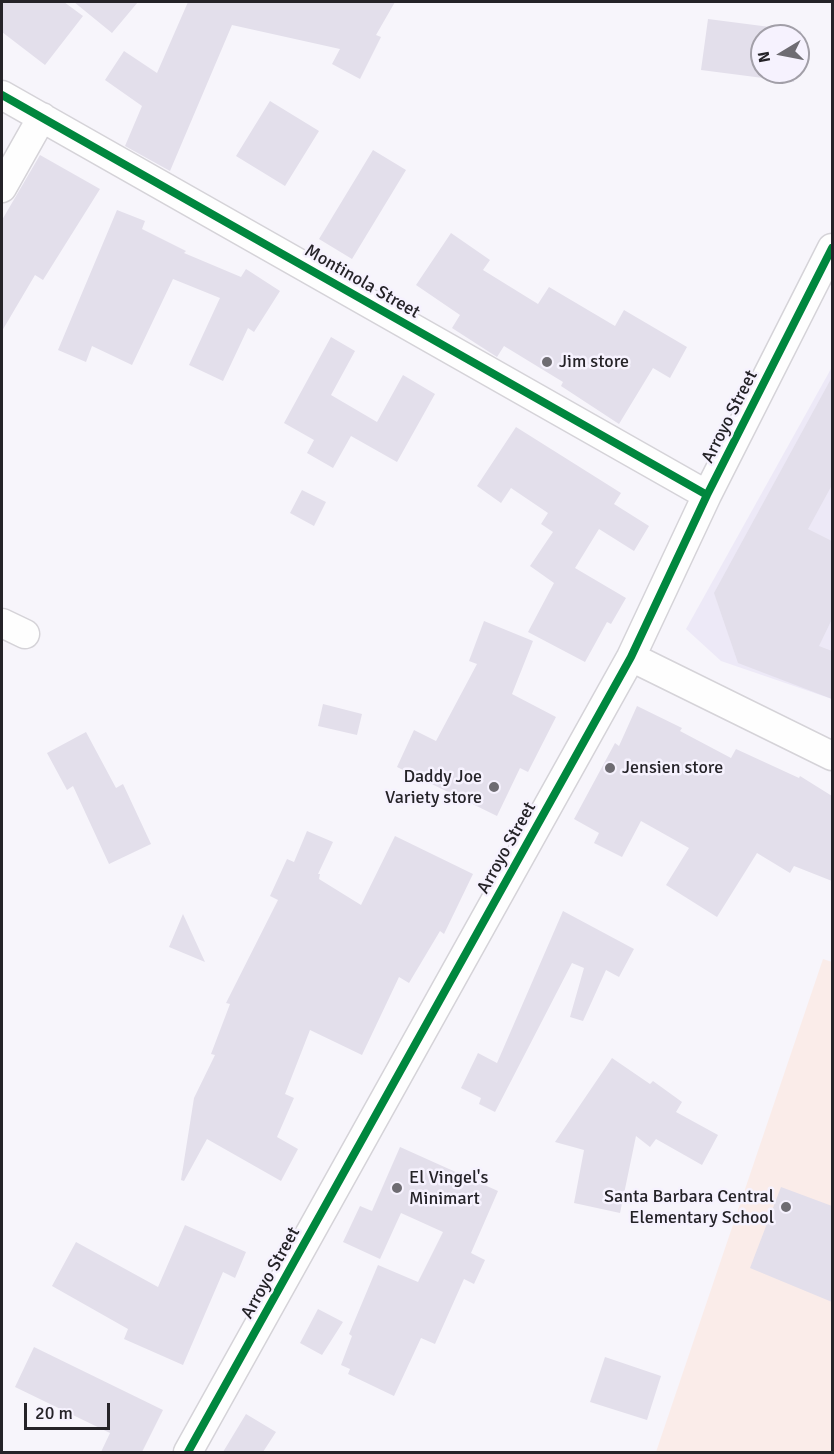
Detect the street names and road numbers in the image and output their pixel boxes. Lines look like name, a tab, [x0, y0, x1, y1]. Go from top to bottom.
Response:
street label: Montinola Street	[301, 240, 423, 324]
street label: Arroyo Street	[697, 367, 763, 467]
street label: Arroyo Street	[473, 798, 541, 898]
street label: Arroyo Street	[237, 1223, 305, 1323]

